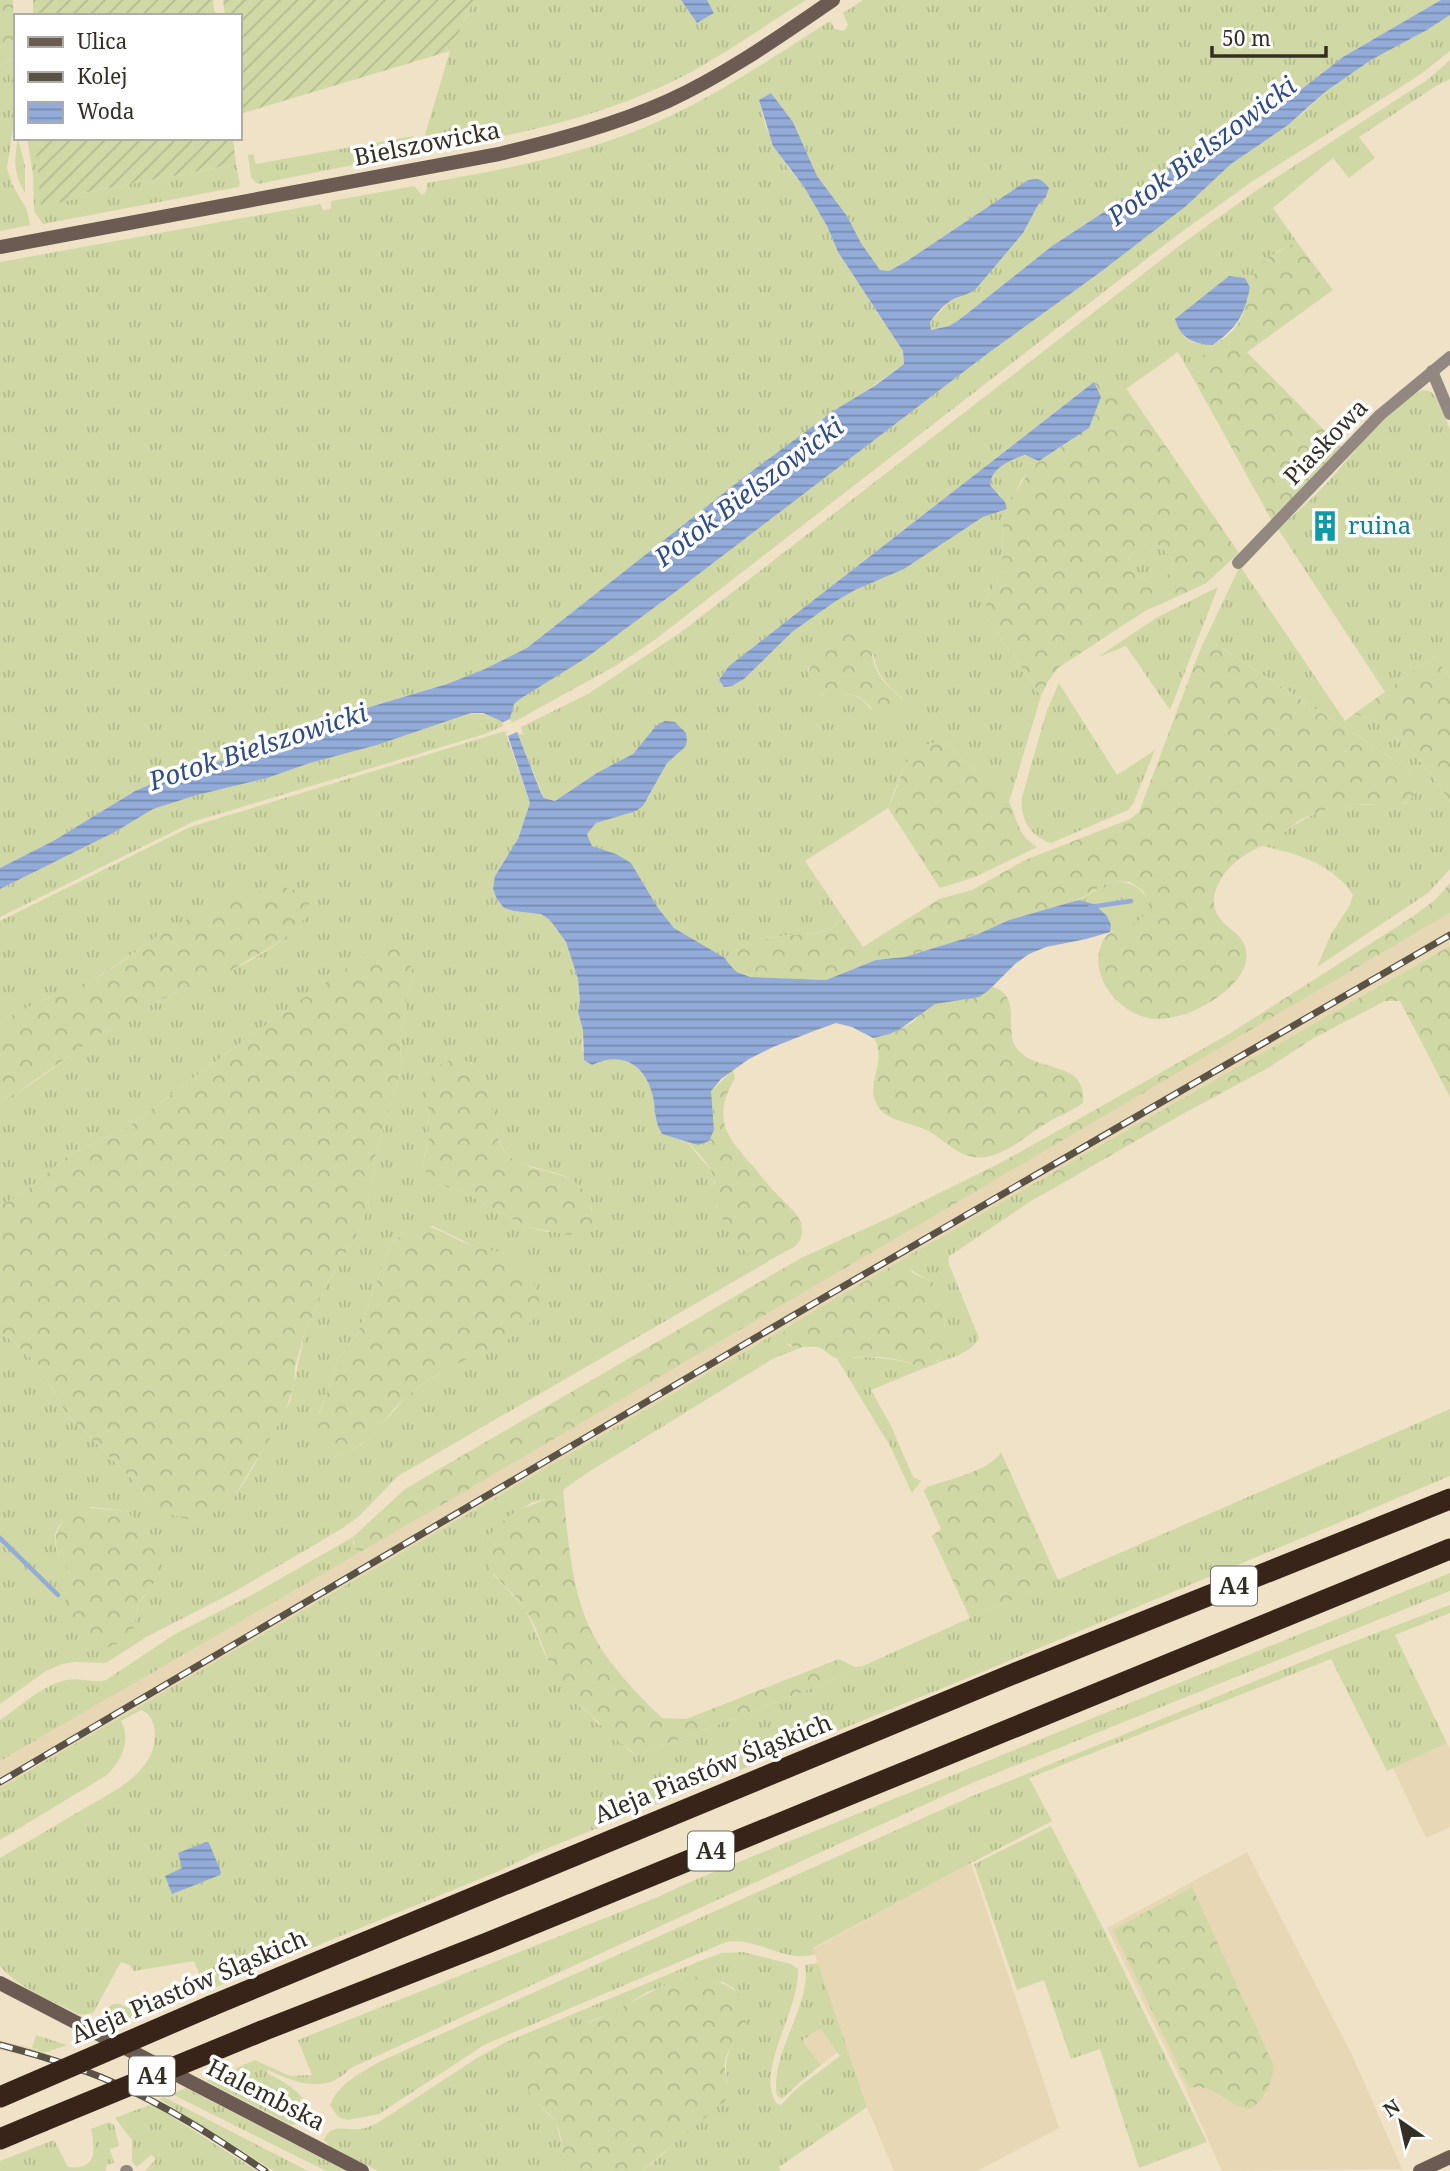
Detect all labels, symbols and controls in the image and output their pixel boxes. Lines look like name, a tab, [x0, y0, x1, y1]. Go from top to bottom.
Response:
legend	[14, 14, 242, 140]
scale bar	[1212, 14, 1326, 58]
text: 50 m	[1222, 24, 1271, 52]
text: Ulica	[77, 27, 127, 55]
text: Kolej	[77, 62, 127, 90]
water label: Potok Bielszowicki	[1099, 67, 1303, 234]
text: Woda	[77, 97, 135, 125]
street label: Bielszowicka	[351, 112, 503, 173]
street label: Piaskowa	[1275, 391, 1374, 491]
water label: Potok Bielszowicki	[646, 408, 850, 575]
place label: ruina	[1348, 508, 1411, 541]
building icon: ruina	[1308, 509, 1342, 543]
water label: Potok Bielszowicki	[143, 694, 372, 799]
road number: A4	[1211, 1567, 1257, 1606]
street label: Aleja Piastów Śląskich	[589, 1705, 836, 1830]
road number: A4	[688, 1832, 734, 1870]
street label: Aleja Piastów Śląskich	[65, 1921, 312, 2050]
street label: Halembska	[202, 2050, 331, 2138]
road number: A4	[129, 2056, 175, 2096]
north arrow	[1366, 2087, 1436, 2157]
text: N	[1378, 2093, 1405, 2123]

